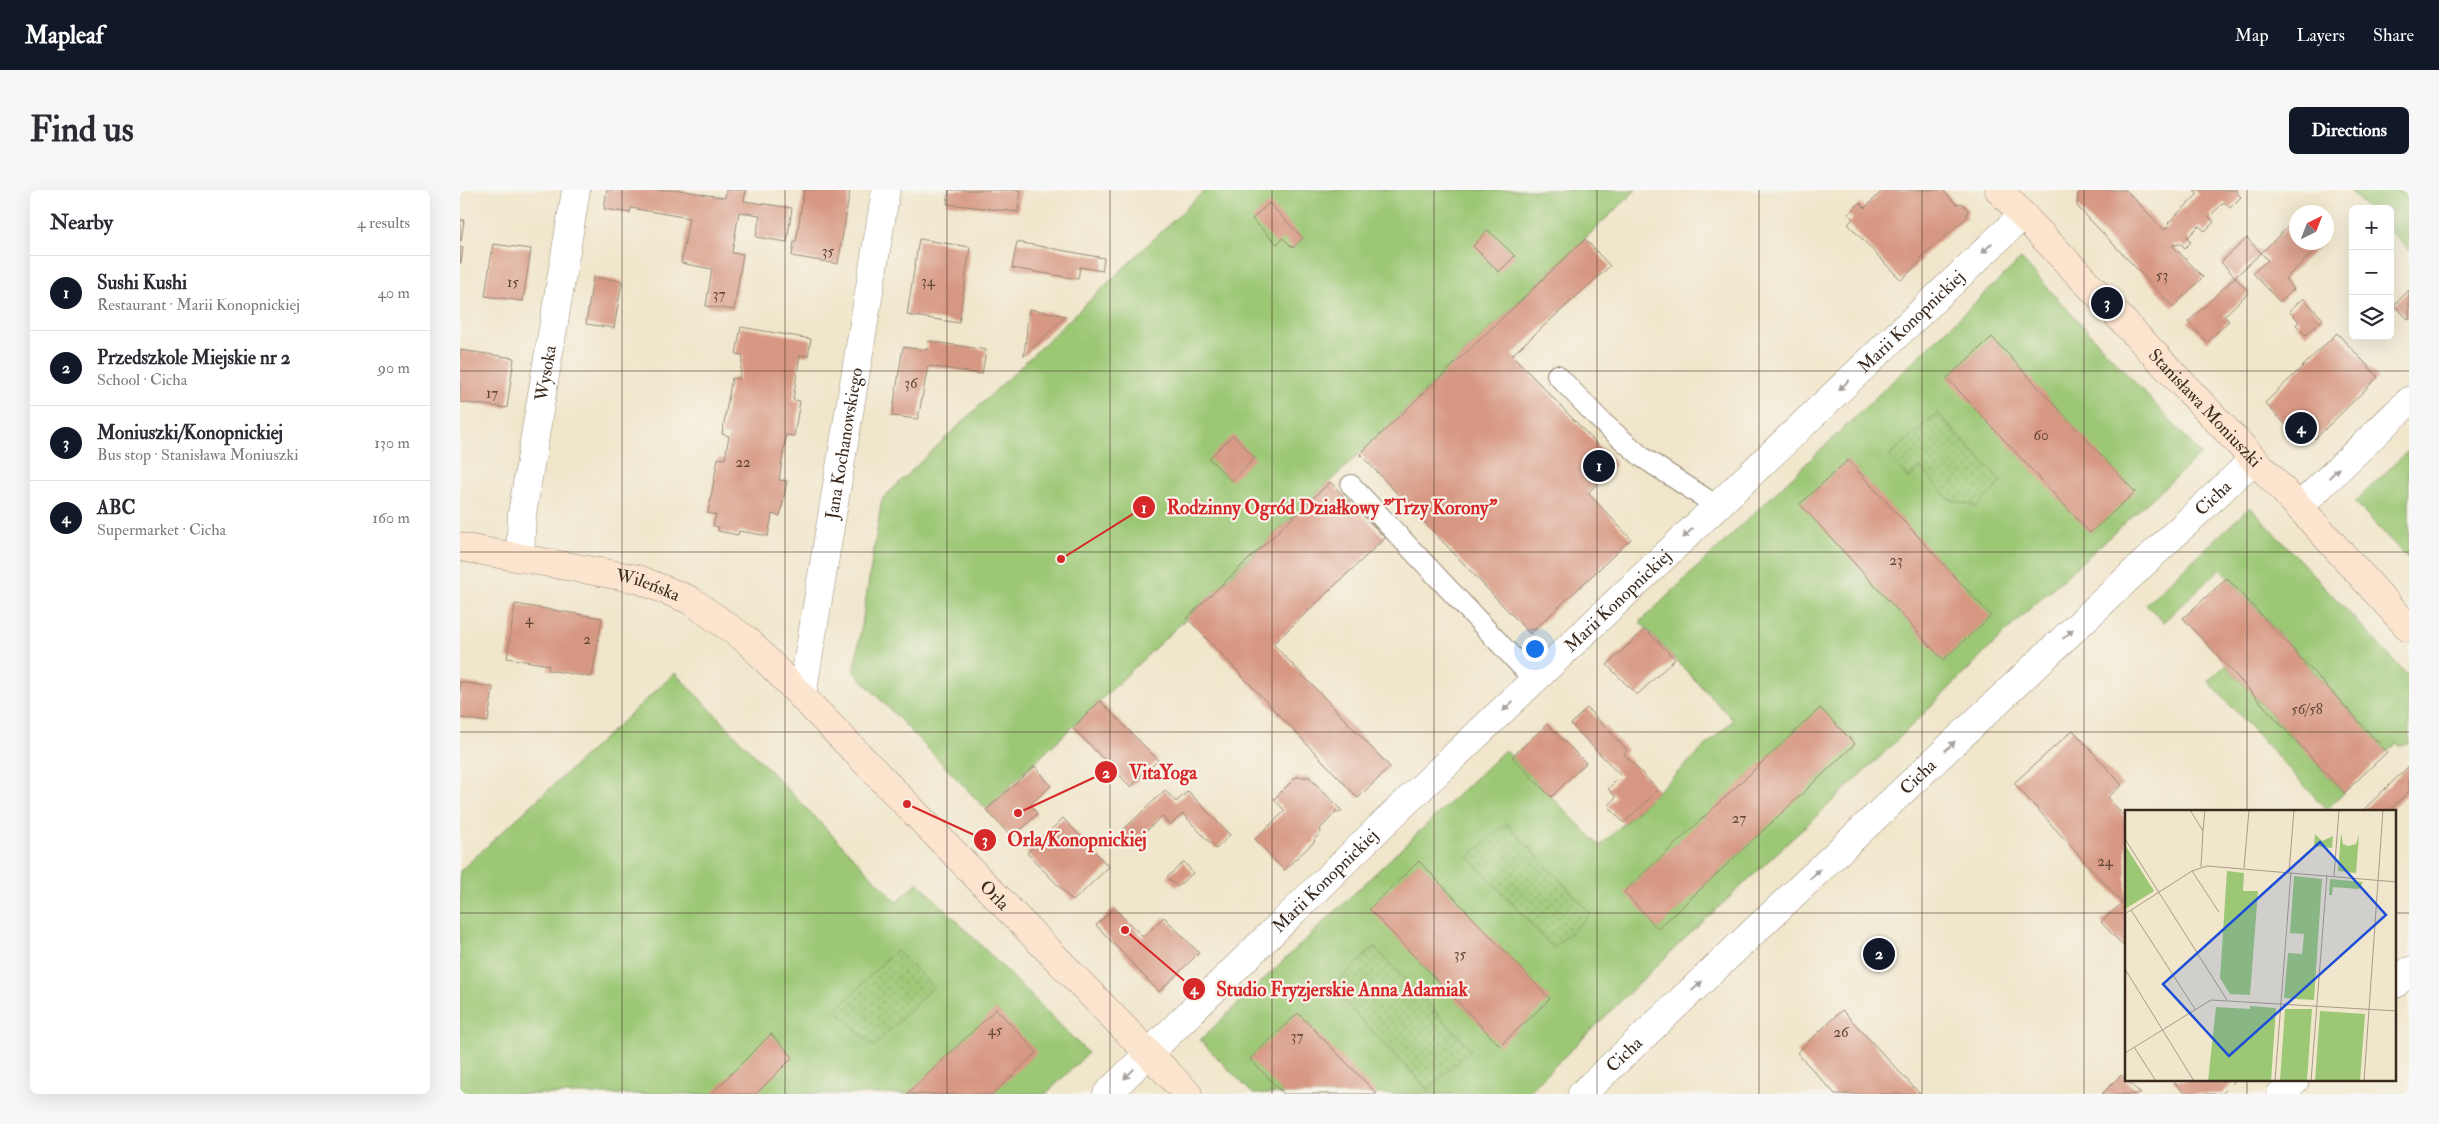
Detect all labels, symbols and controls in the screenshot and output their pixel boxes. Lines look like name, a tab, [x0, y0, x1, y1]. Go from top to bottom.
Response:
text: Mapleaf	[25, 20, 104, 51]
text: Map	[2235, 24, 2269, 47]
text: Layers	[2297, 24, 2345, 47]
text: Share	[2373, 24, 2414, 47]
button: Directions	[2289, 107, 2409, 154]
text: Find us	[30, 108, 134, 152]
north arrow	[2289, 205, 2334, 250]
map controls	[2349, 205, 2394, 340]
button: +	[2349, 205, 2394, 250]
text: Nearby	[50, 209, 113, 236]
text: 4 results	[357, 213, 410, 233]
house number: 35	[822, 242, 835, 261]
one-way arrow	[1981, 242, 1993, 254]
button: −	[2349, 250, 2394, 295]
street label: Marii Konopnickiej	[1853, 265, 1969, 378]
house number: 53	[2156, 266, 2168, 285]
text: Sushi Kushi	[97, 271, 187, 295]
house number: 34	[921, 272, 936, 291]
house number: 15	[507, 273, 519, 292]
text: 1	[63, 283, 69, 303]
text: 40 m	[377, 283, 410, 303]
pin: 3	[2091, 284, 2123, 322]
house number: 37	[713, 285, 725, 304]
text: Restaurant · Marii Konopnickiej	[97, 295, 300, 315]
button: layers	[2349, 295, 2394, 340]
street label: Wysoka	[529, 343, 562, 404]
street label: Stanisława Moniuszki	[2144, 344, 2267, 472]
text: Przedszkole Miejskie nr 2	[97, 346, 291, 370]
text: 2	[62, 358, 70, 378]
text: 90 m	[378, 358, 410, 378]
street label: Jana Kochanowskiego	[820, 366, 868, 522]
text: School · Cicha	[97, 370, 187, 390]
house number: 36	[904, 374, 919, 393]
one-way arrow	[1838, 379, 1850, 391]
house number: 17	[486, 384, 498, 403]
pin: 4	[2285, 409, 2317, 447]
text: Moniuszki/Konopnickiej	[97, 421, 283, 445]
house number: 60	[2033, 426, 2049, 445]
text: 3	[63, 433, 69, 453]
text: 130 m	[374, 433, 410, 453]
text: Bus stop · Stanisława Moniuszki	[97, 445, 299, 465]
pin: 1	[1583, 447, 1615, 485]
house number: 22	[735, 453, 751, 472]
one-way arrow	[2328, 467, 2340, 479]
street label: Cicha	[2190, 475, 2236, 521]
callout: Rodzinny Ogród Działkowy "Trzy Korony"	[1131, 490, 1507, 524]
text: ABC	[97, 496, 135, 520]
text: Rodzinny Ogród Działkowy "Trzy Korony"	[1167, 496, 1498, 521]
text: 1	[1141, 499, 1147, 518]
text: 4	[62, 508, 70, 528]
text: 160 m	[372, 508, 410, 528]
text: Supermarket · Cicha	[97, 520, 226, 540]
one-way arrow	[1683, 527, 1695, 539]
street label: Marii Konopnickiej	[1559, 544, 1676, 657]
house number: 23	[1889, 551, 1903, 570]
street label: Wileńska	[613, 564, 684, 607]
house number: 4	[525, 610, 534, 629]
one-way arrow	[2062, 628, 2074, 640]
house number: 2	[583, 630, 591, 649]
your location	[1522, 636, 1548, 662]
one-way arrow	[1502, 699, 1514, 711]
house number: 56/58	[2291, 700, 2323, 719]
one-way arrow	[1944, 740, 1956, 752]
street label: Cicha	[1895, 754, 1941, 799]
callout: VitaYoga	[1094, 755, 1207, 789]
text: VitaYoga	[1128, 761, 1198, 786]
text: 2	[1102, 764, 1110, 783]
house number: 27	[1732, 809, 1746, 828]
inset map	[2125, 810, 2396, 1082]
callout: Orla/Konopnickiej	[972, 823, 1157, 857]
street label: Marii Konopnickiej	[1267, 824, 1383, 938]
text: Orla/Konopnickiej	[1007, 828, 1147, 853]
text: 3	[982, 831, 988, 850]
house number: 24	[2097, 852, 2114, 871]
one-way arrow	[1808, 868, 1820, 880]
street label: Orla	[975, 875, 1015, 915]
pin: 2	[1863, 935, 1895, 973]
house number: 35	[1454, 945, 1467, 964]
callout: Studio Fryzjerskie Anna Adamiak	[1182, 972, 1478, 1006]
text: Studio Fryzjerskie Anna Adamiak	[1216, 978, 1469, 1003]
text: 4	[1189, 980, 1199, 999]
one-way arrow	[1690, 980, 1702, 992]
house number: 45	[988, 1021, 1003, 1040]
house number: 26	[1833, 1023, 1850, 1042]
house number: 37	[1291, 1027, 1303, 1046]
street label: Cicha	[1601, 1031, 1648, 1077]
one-way arrow	[1123, 1068, 1135, 1080]

